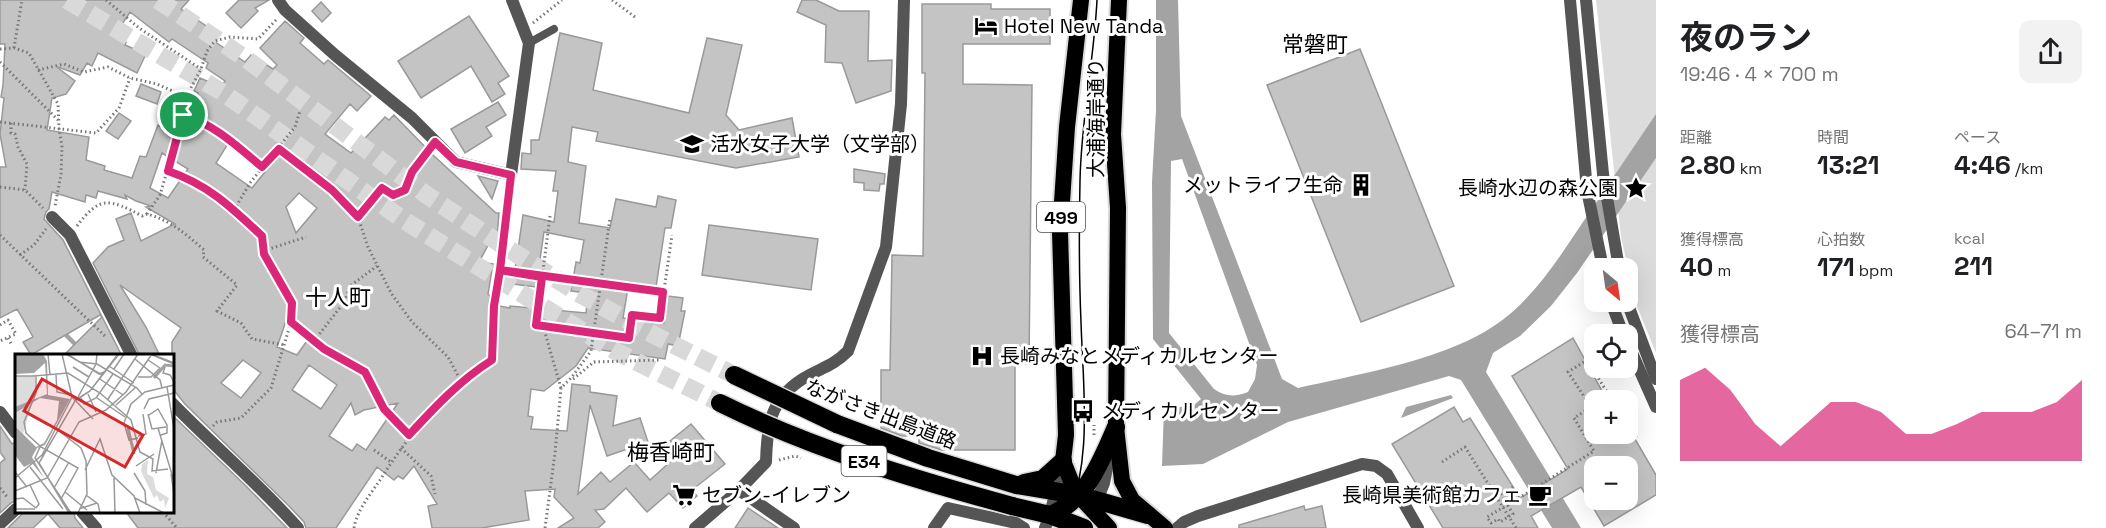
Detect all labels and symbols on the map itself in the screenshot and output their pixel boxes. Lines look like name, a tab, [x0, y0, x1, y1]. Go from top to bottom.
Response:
hotel icon: Hotel New Tanda	[973, 13, 999, 39]
place label: Hotel New Tanda	[1004, 13, 1164, 39]
district label: 常磐町	[1282, 30, 1348, 58]
street label: 大浦海岸通り	[1083, 58, 1109, 178]
pin	[157, 89, 208, 140]
school or university icon: 活水女子大学（文学部）	[679, 131, 705, 157]
place label: 活水女子大学（文学部）	[710, 131, 930, 157]
place label: メットライフ生命	[1183, 172, 1343, 198]
building icon: メットライフ生命	[1348, 172, 1374, 198]
place label: 長崎水辺の森公園	[1458, 175, 1618, 201]
place icon: 長崎水辺の森公園	[1623, 175, 1649, 201]
road number: 499	[1037, 202, 1085, 232]
north arrow	[1584, 258, 1638, 312]
district label: 十人町	[305, 283, 371, 311]
hospital icon: 長崎みなとメディカルセンター	[969, 343, 995, 369]
place label: 長崎みなとメディカルセンター	[1000, 343, 1279, 369]
inset map	[15, 354, 174, 513]
street label: ながさき出島道路	[802, 373, 960, 455]
bus stop icon: メディカルセンター	[1070, 398, 1096, 424]
place label: メディカルセンター	[1101, 398, 1280, 424]
district label: 梅香崎町	[627, 438, 715, 466]
road number: E34	[842, 446, 886, 476]
supermarket icon: セブン-イレブン	[671, 482, 697, 508]
place label: セブン-イレブン	[702, 482, 851, 508]
place label: 長崎県美術館カフェ	[1342, 482, 1522, 508]
cafe icon: 長崎県美術館カフェ	[1527, 482, 1553, 508]

